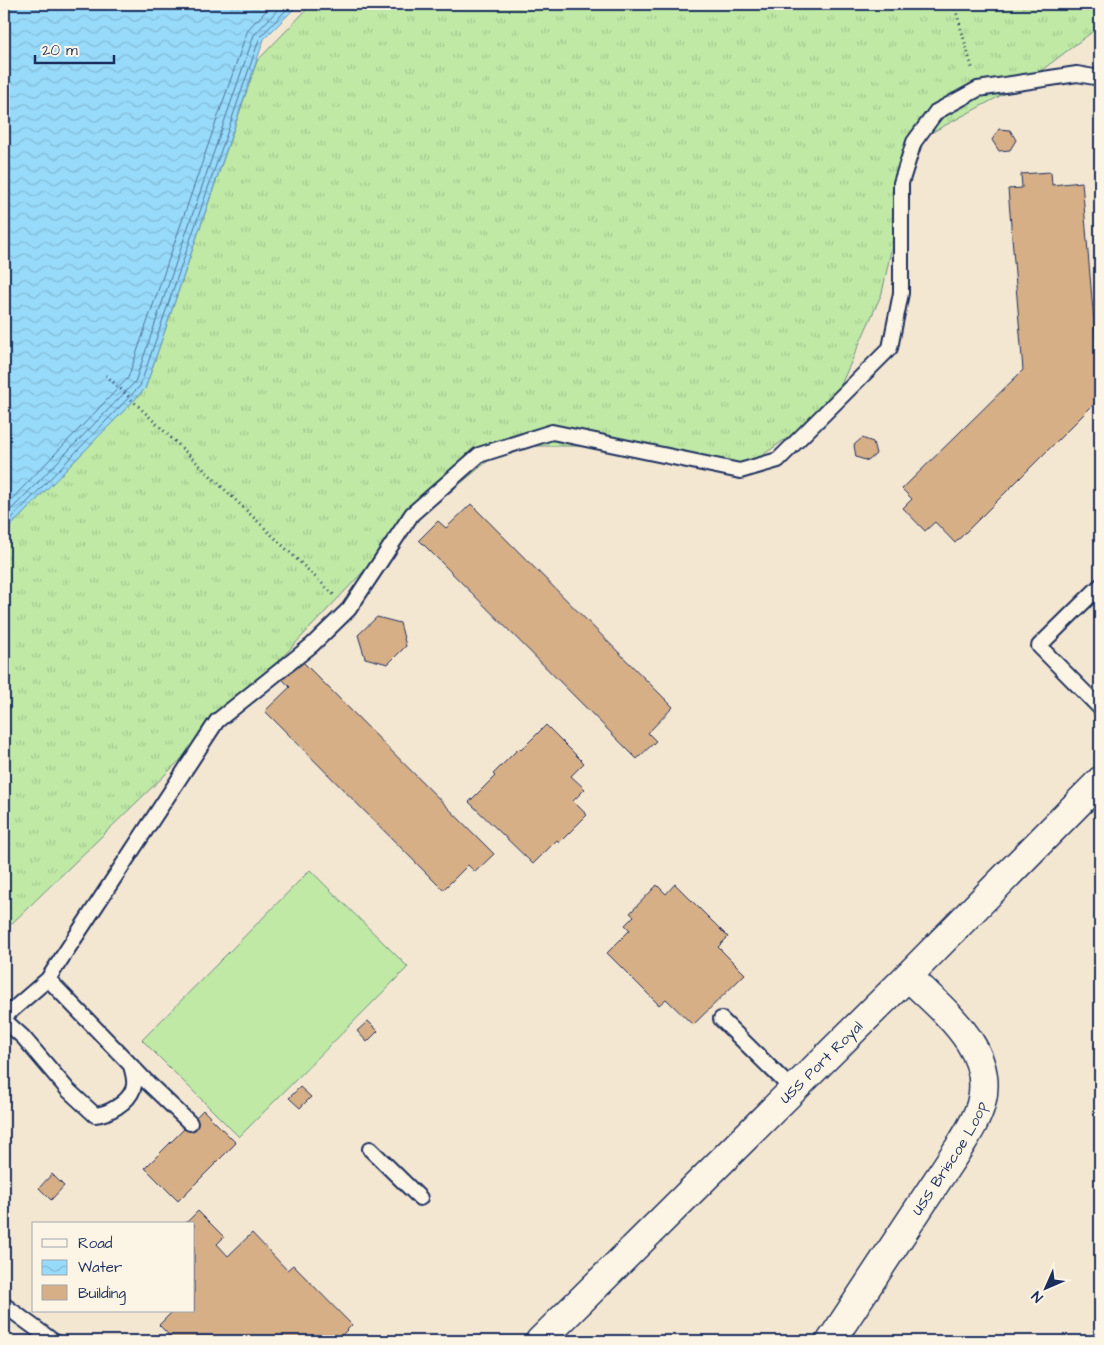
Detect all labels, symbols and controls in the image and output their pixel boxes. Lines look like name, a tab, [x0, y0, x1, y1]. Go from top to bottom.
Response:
scale bar	[35, 32, 114, 64]
text: 20 m	[42, 40, 78, 61]
street label: USS Port Royal	[775, 1016, 868, 1108]
street label: USS Briscoe Loop	[907, 1099, 992, 1220]
legend	[32, 1222, 195, 1312]
text: Road	[78, 1233, 113, 1254]
text: Water	[78, 1257, 122, 1278]
north arrow	[1022, 1262, 1072, 1312]
text: Building	[78, 1283, 126, 1305]
text: N	[1027, 1286, 1048, 1307]

